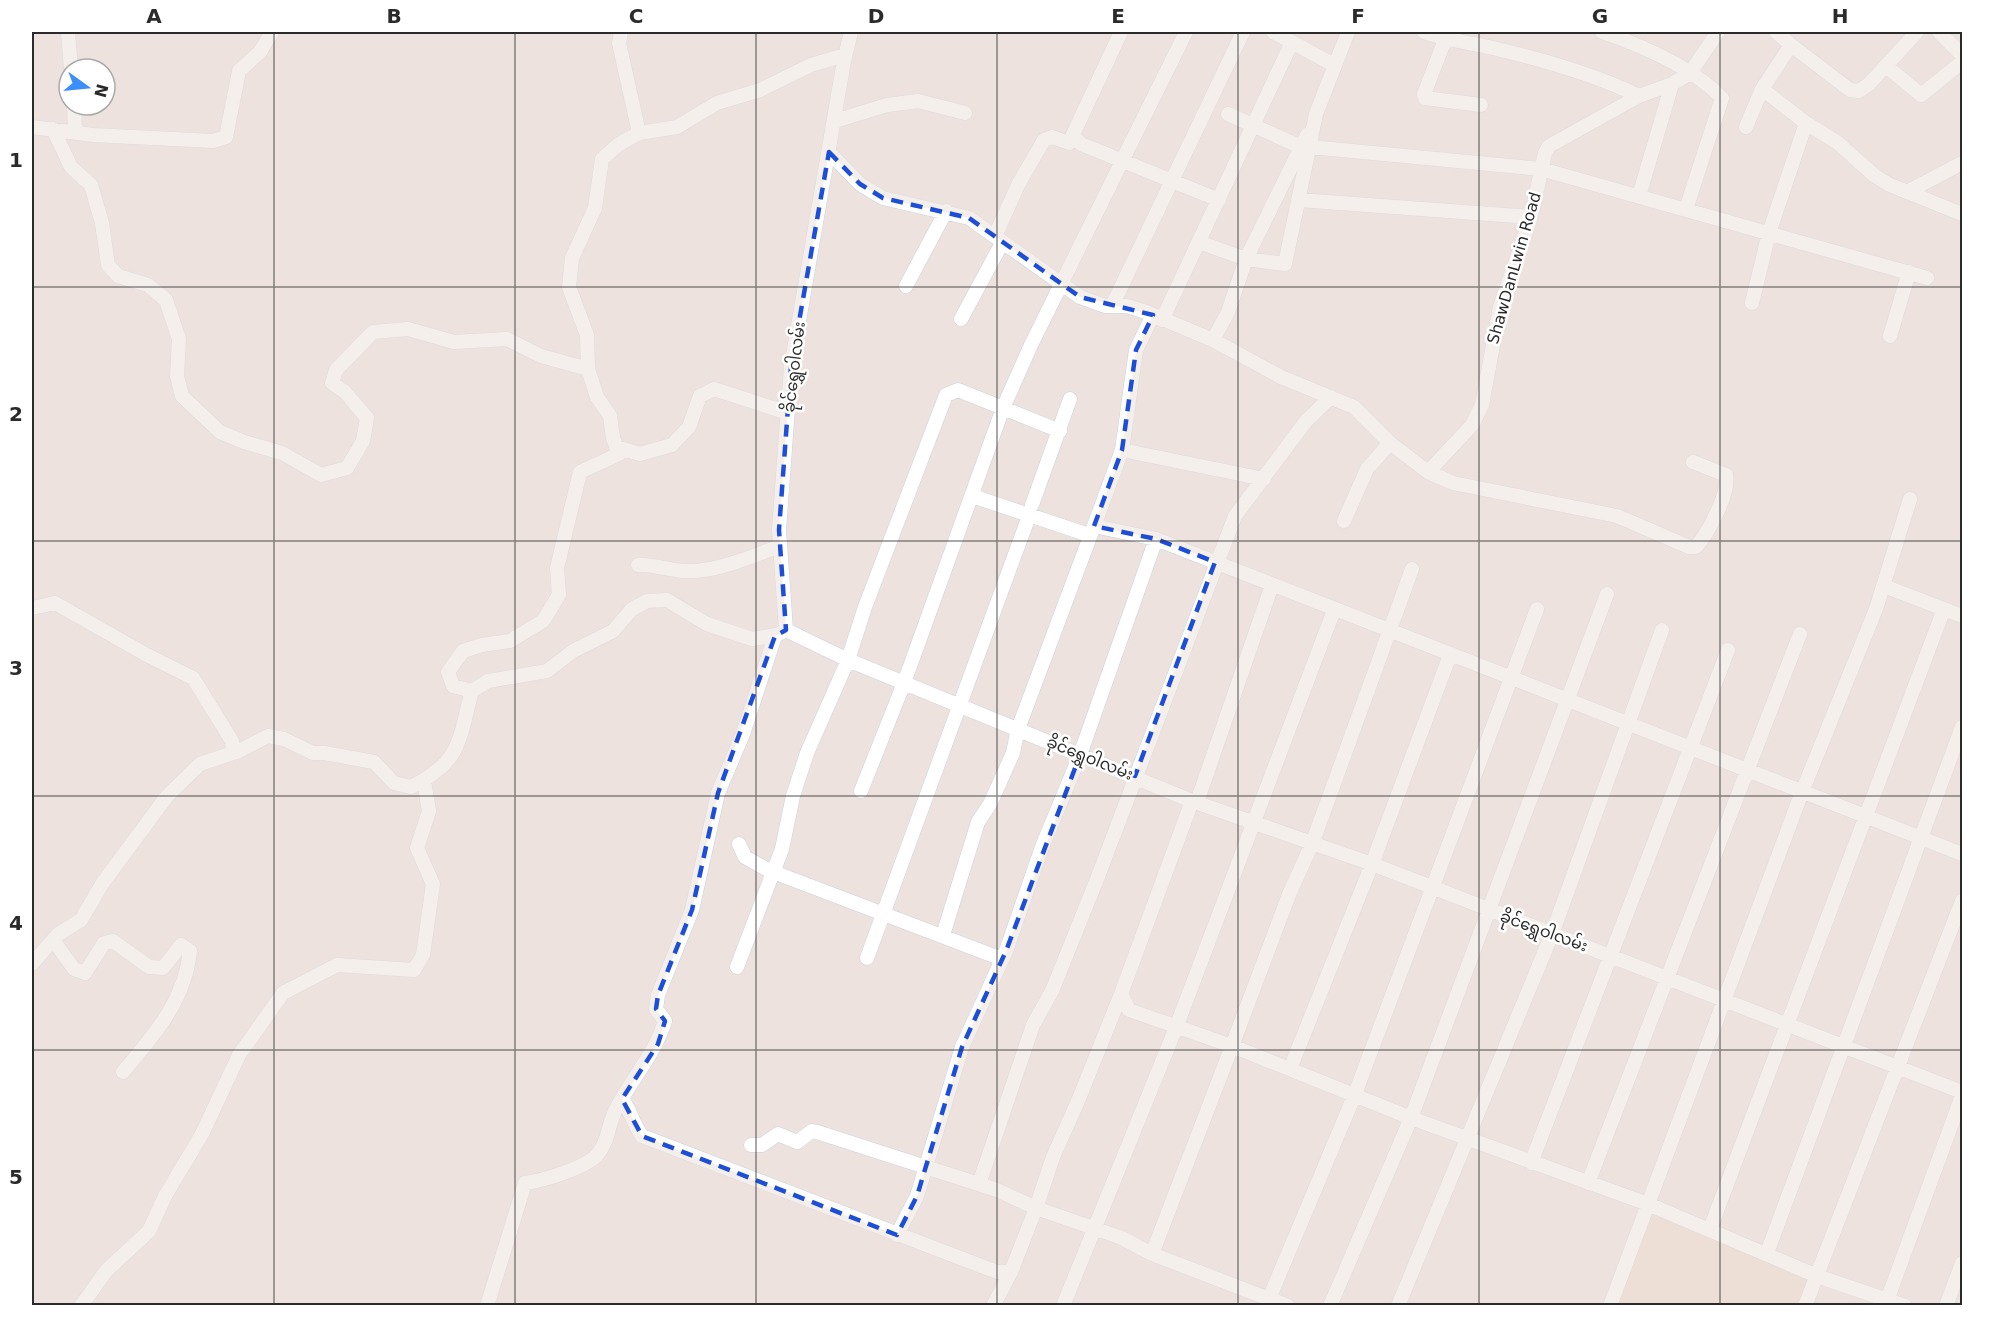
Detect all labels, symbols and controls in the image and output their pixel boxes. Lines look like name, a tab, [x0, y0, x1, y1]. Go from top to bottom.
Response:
text: A	[146, 4, 162, 28]
text: B	[386, 4, 402, 28]
text: C	[629, 4, 643, 28]
text: D	[868, 4, 884, 28]
text: E	[1111, 4, 1125, 28]
text: F	[1351, 4, 1365, 28]
text: G	[1592, 4, 1608, 28]
text: H	[1832, 4, 1848, 28]
north arrow	[57, 57, 117, 117]
text: N	[90, 82, 112, 100]
text: 1	[9, 148, 23, 172]
street label: ShawDanLwin Road	[1483, 190, 1545, 346]
street label: ခိုင်ရွှေဝါလမ်း	[777, 320, 814, 414]
text: 2	[9, 402, 23, 426]
text: 3	[9, 656, 23, 680]
street label: ခိုင်ရွှေဝါလမ်း	[1042, 730, 1137, 789]
street label: ခိုင်ရွှေဝါလမ်း	[1496, 905, 1591, 960]
text: 4	[9, 911, 23, 935]
text: 5	[9, 1165, 23, 1189]

